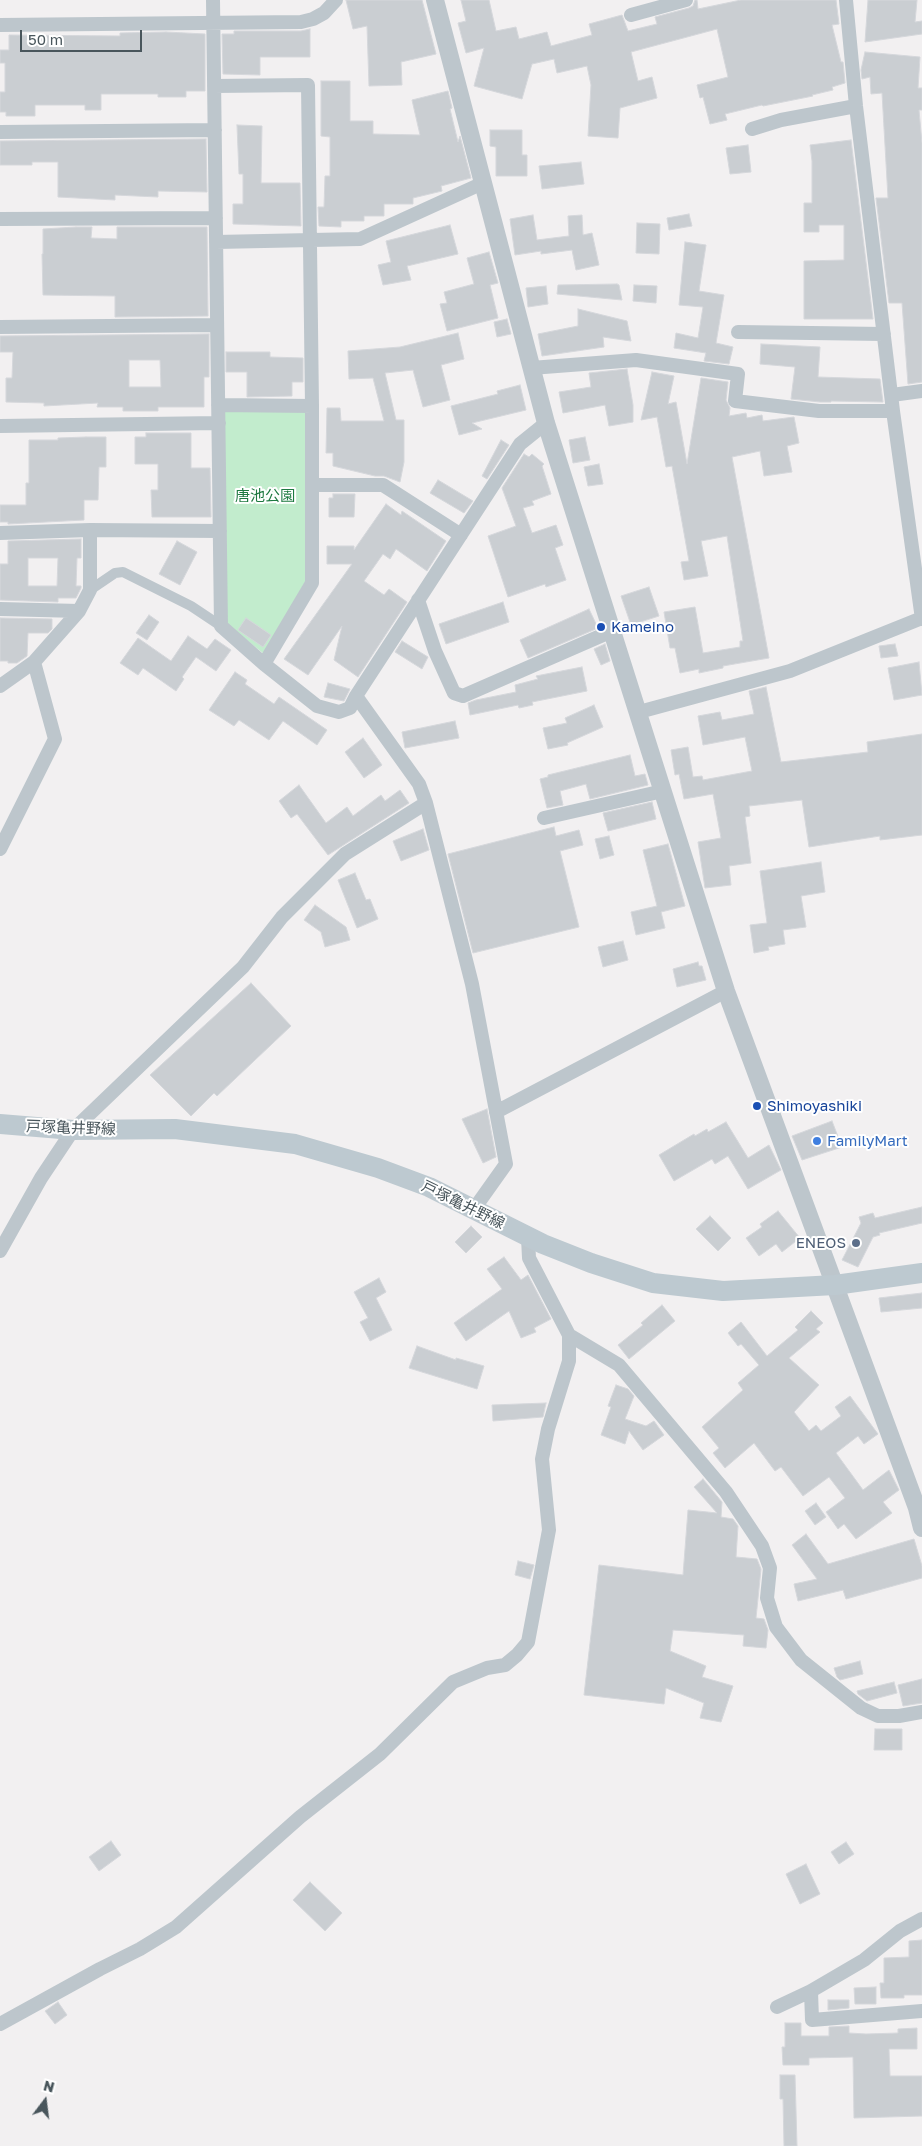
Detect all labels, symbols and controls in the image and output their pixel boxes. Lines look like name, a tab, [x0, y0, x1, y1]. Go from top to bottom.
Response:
scale bar	[22, 20, 145, 52]
text: 50 m	[28, 30, 63, 48]
park label: 唐池公園	[235, 487, 295, 505]
place label: Kameino	[611, 618, 674, 636]
marker: Kameino	[595, 621, 607, 633]
place label: Shimoyashiki	[767, 1097, 862, 1115]
marker: Shimoyashiki	[751, 1100, 763, 1112]
street label: 戸塚亀井野線	[26, 1117, 116, 1139]
place label: FamilyMart	[827, 1132, 908, 1150]
marker: FamilyMart	[811, 1135, 823, 1147]
street label: 戸塚亀井野線	[419, 1177, 507, 1233]
place label: ENEOS	[796, 1234, 846, 1252]
marker: ENEOS	[850, 1237, 862, 1249]
north arrow	[20, 2076, 70, 2126]
text: N	[42, 2076, 56, 2096]

